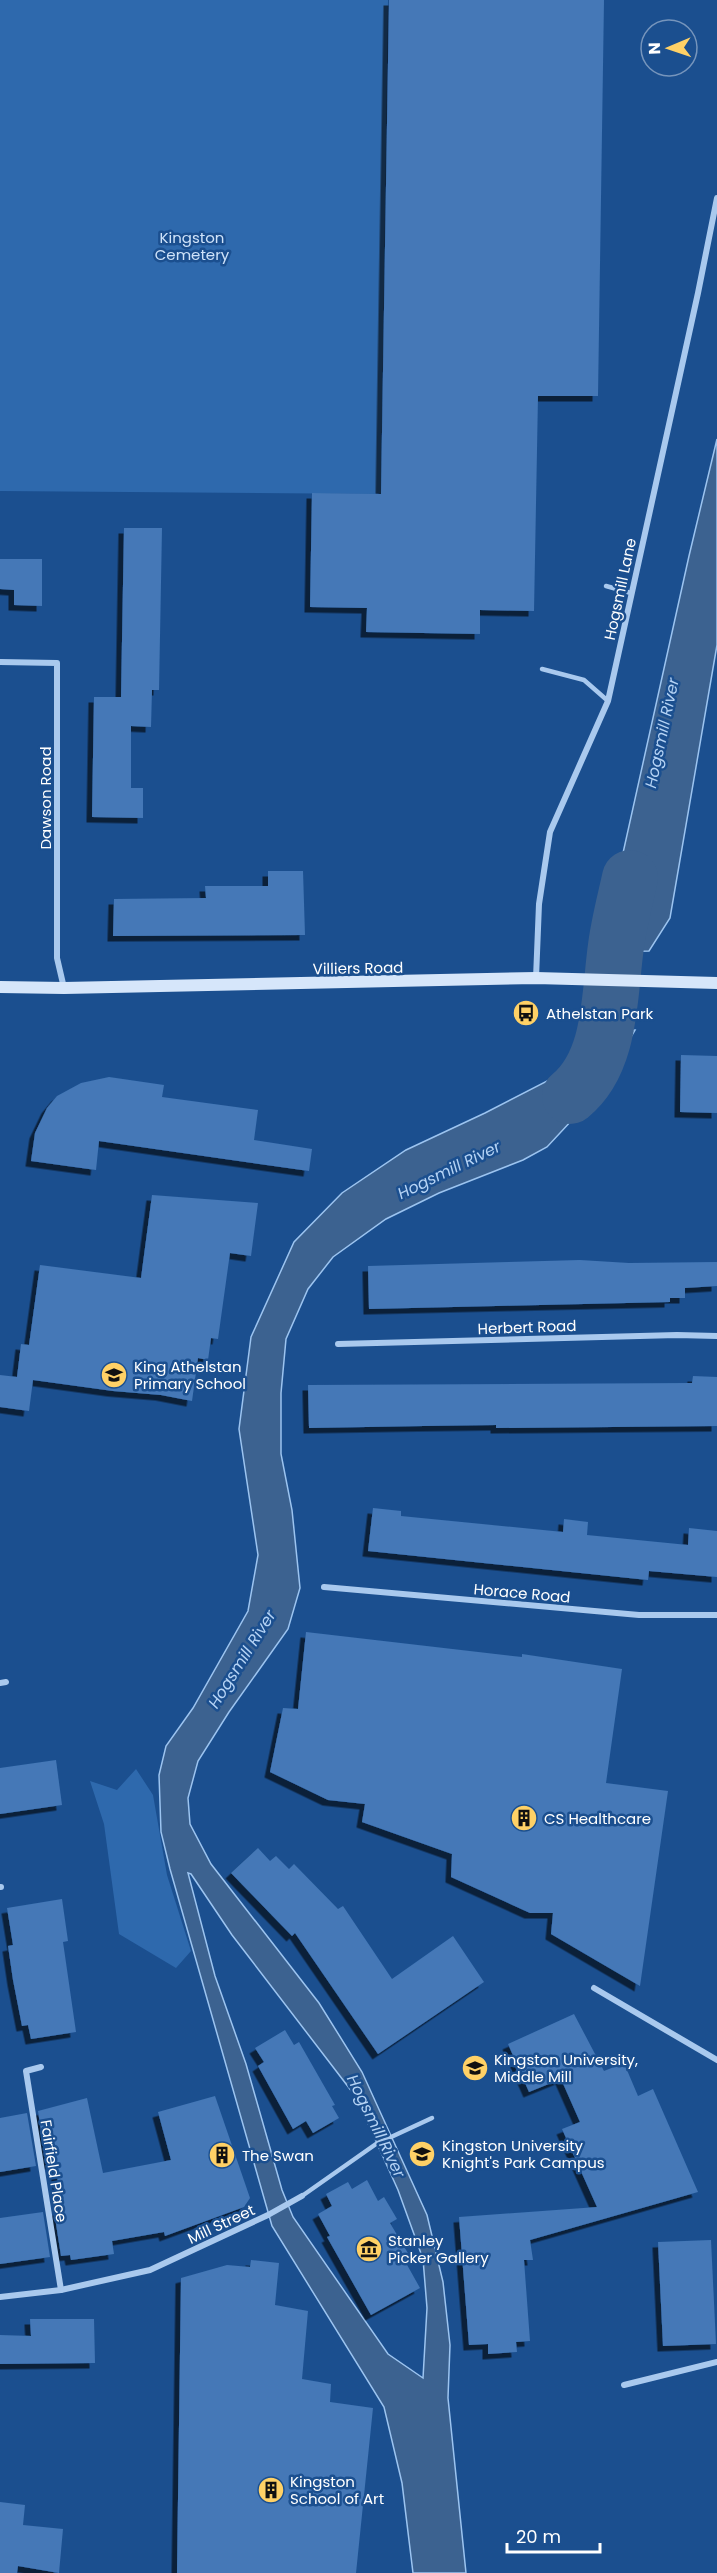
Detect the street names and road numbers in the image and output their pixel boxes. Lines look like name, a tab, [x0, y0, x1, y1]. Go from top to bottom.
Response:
street label: Hogsmill Lane	[599, 536, 641, 642]
street label: Dawson Road	[35, 746, 56, 850]
street label: Villiers Road	[313, 957, 403, 979]
street label: Herbert Road	[477, 1315, 577, 1339]
street label: Horace Road	[473, 1578, 571, 1608]
street label: Fairfield Place	[36, 2118, 72, 2224]
street label: Mill Street	[184, 2199, 258, 2249]

